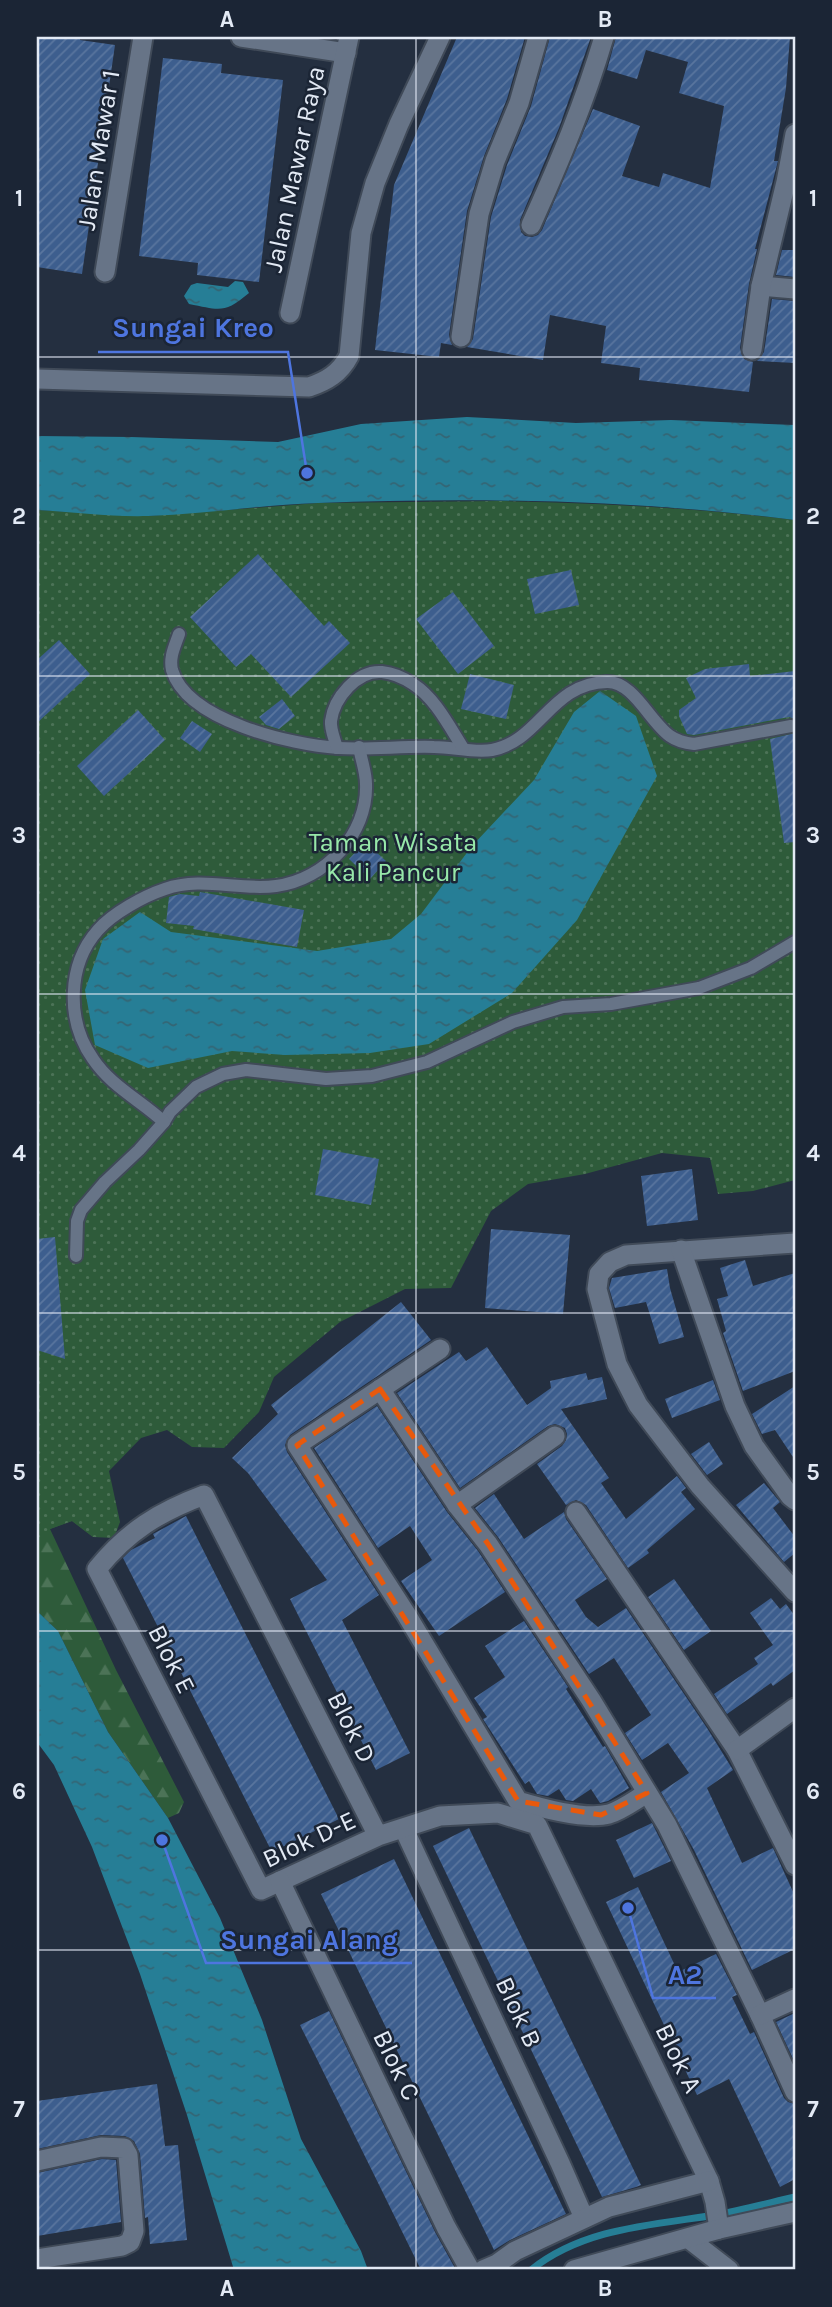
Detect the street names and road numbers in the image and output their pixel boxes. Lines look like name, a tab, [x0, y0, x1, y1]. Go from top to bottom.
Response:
street label: Jalan Mawar Raya	[257, 63, 331, 275]
street label: Jalan Mawar 1	[71, 68, 126, 232]
street label: Blok E	[141, 1620, 202, 1699]
street label: Blok D	[321, 1686, 383, 1768]
street label: Blok D-E	[258, 1804, 361, 1874]
street label: Blok B	[489, 1972, 548, 2053]
street label: Blok A	[649, 2018, 709, 2098]
street label: Blok C	[366, 2025, 427, 2105]

